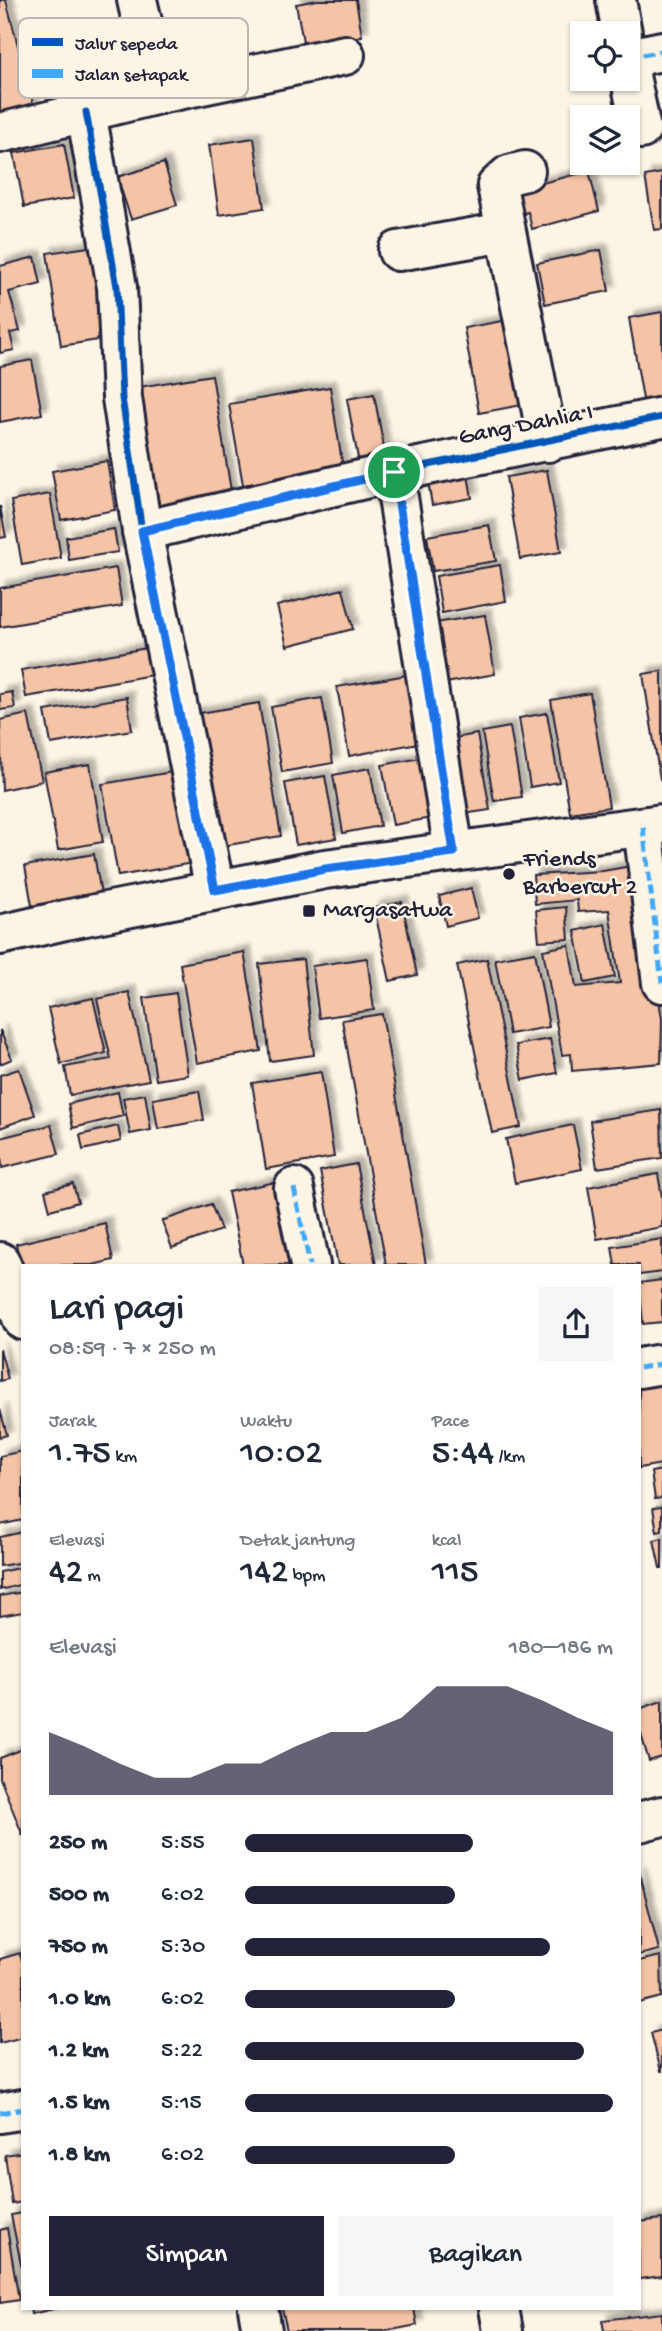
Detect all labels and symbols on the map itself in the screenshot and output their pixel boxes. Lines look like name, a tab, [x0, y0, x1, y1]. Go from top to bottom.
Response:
legend	[18, 18, 248, 98]
text: Jalur sepeda	[75, 34, 179, 57]
text: Jalan setapak	[75, 65, 189, 88]
street label: Gang Dahlia I	[456, 399, 596, 453]
pin	[364, 442, 424, 502]
place label: Friends Barbercut 2	[522, 846, 638, 903]
marker: Friends Barbercut 2	[501, 866, 517, 882]
place label: Margasatwa	[323, 897, 453, 926]
marker: Margasatwa	[301, 903, 317, 919]

